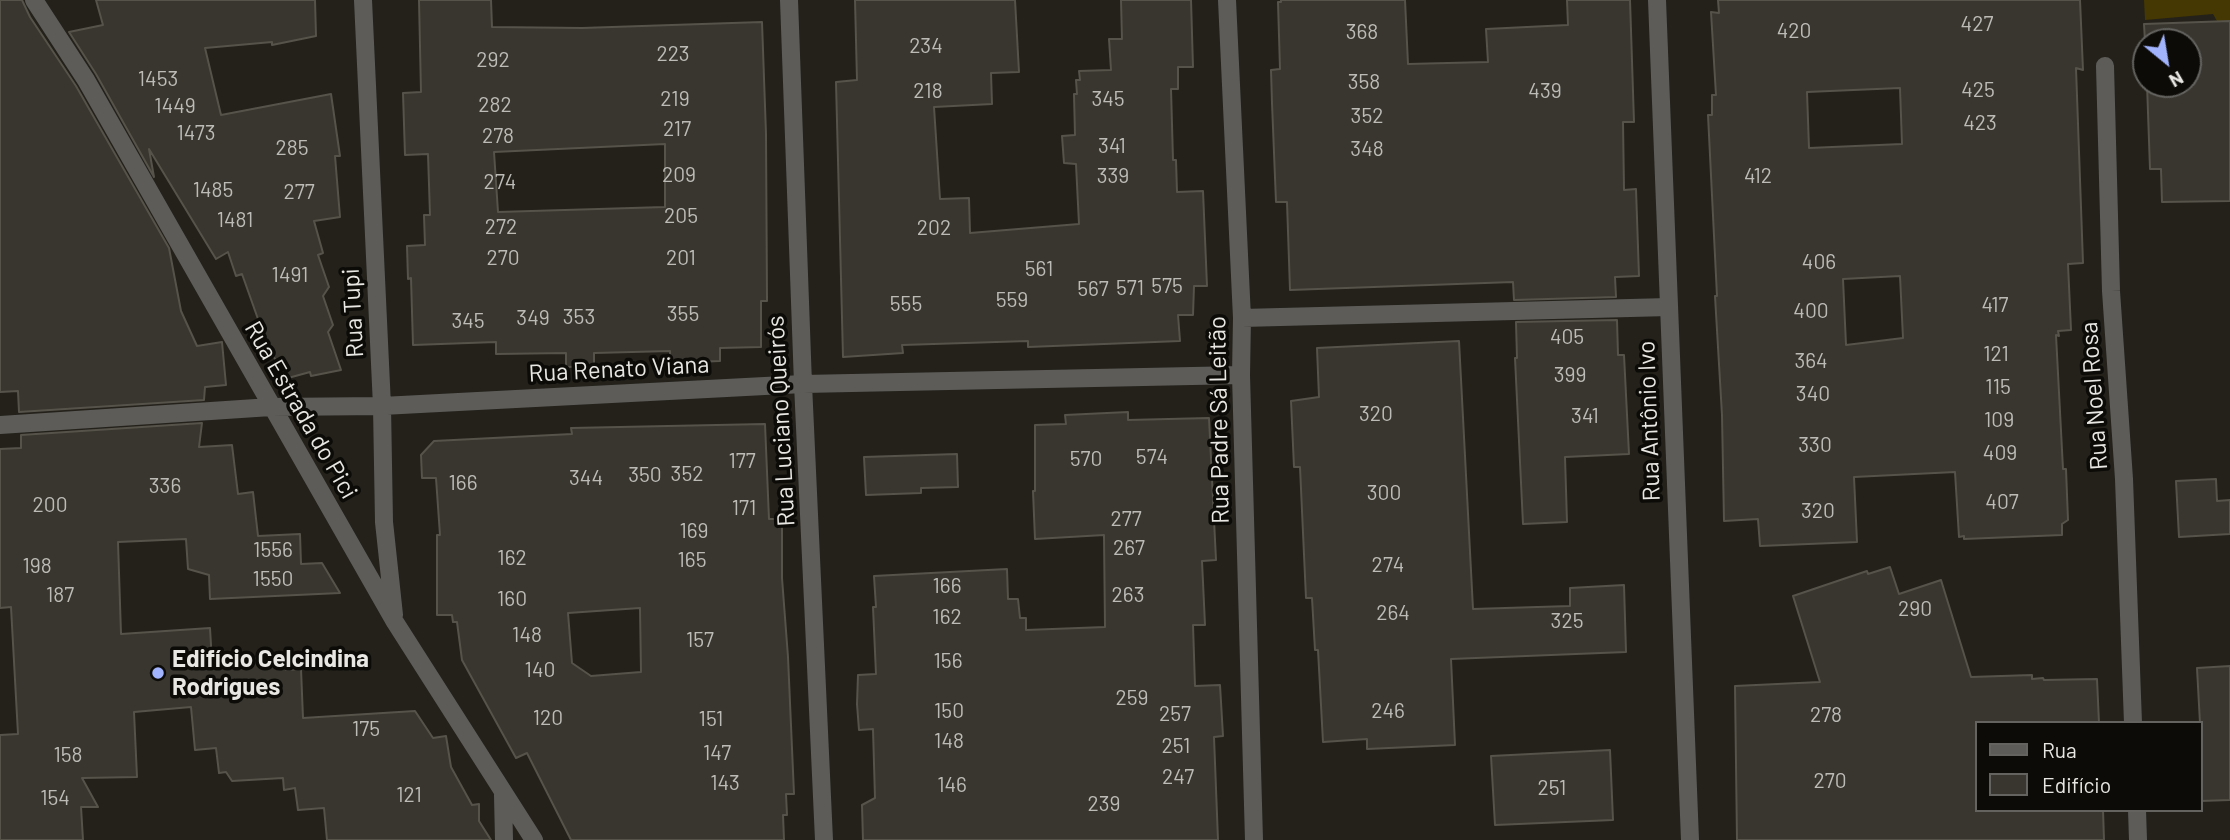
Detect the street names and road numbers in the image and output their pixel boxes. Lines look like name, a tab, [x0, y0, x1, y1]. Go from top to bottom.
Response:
street label: Rua Tupi	[336, 268, 370, 358]
street label: Rua Luciano Queirós	[761, 315, 801, 527]
street label: Rua Estrada do Pici	[238, 316, 364, 504]
street label: Rua Padre Sá Leitão	[1203, 316, 1235, 524]
street label: Rua Noel Rosa	[2074, 321, 2114, 471]
street label: Rua Antônio Ivo	[1632, 340, 1666, 502]
street label: Rua Renato Viana	[528, 350, 710, 388]

